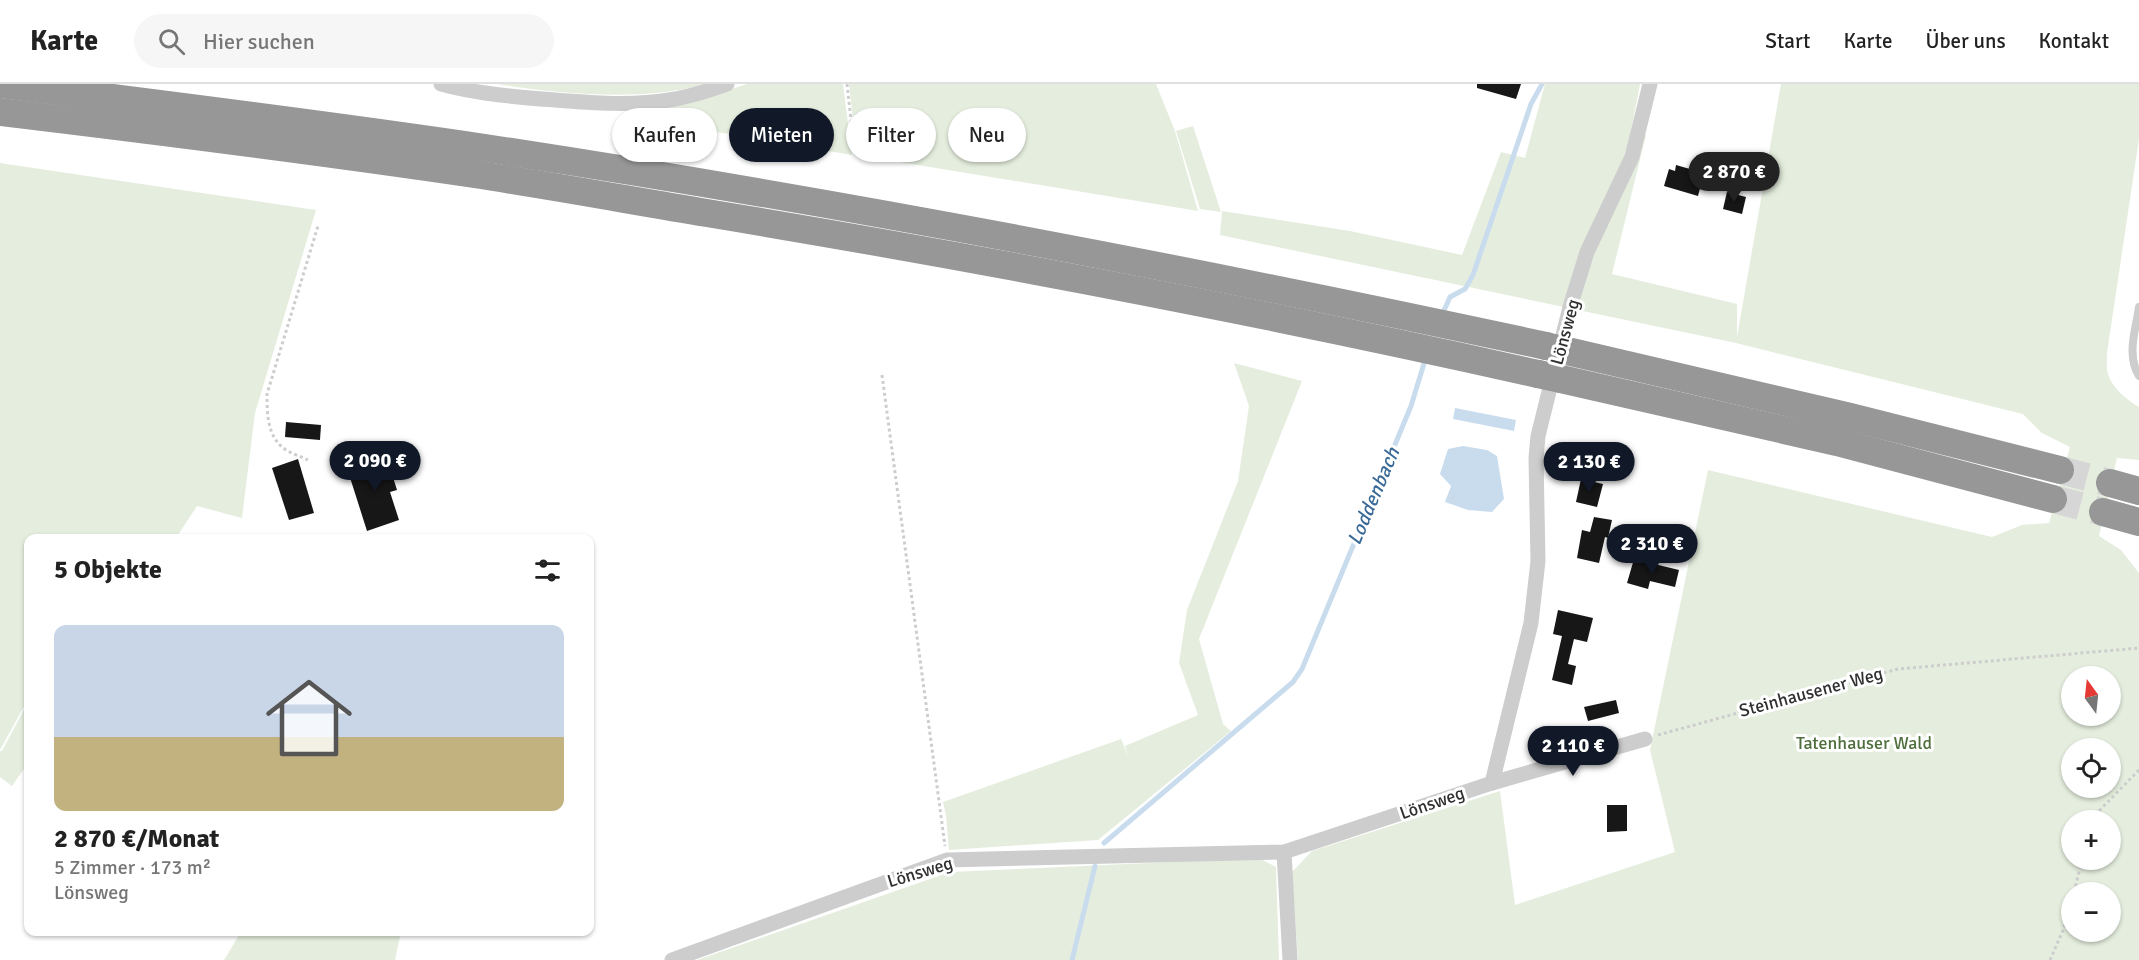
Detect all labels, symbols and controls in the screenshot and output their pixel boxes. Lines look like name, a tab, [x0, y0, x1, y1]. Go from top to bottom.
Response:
search box	[134, 14, 554, 68]
text: Karte	[30, 24, 98, 58]
icon: search	[155, 25, 188, 58]
text: Hier suchen	[203, 28, 315, 55]
text: Start	[1765, 28, 1810, 54]
text: Karte	[1843, 28, 1892, 54]
text: Über uns	[1925, 28, 2006, 54]
text: Kontakt	[2039, 28, 2109, 54]
chip: Kaufen	[612, 108, 717, 162]
chip: Mieten	[729, 108, 834, 162]
chip: Filter	[846, 108, 936, 162]
chip: Neu	[948, 108, 1026, 162]
pin: 2 870 €	[1679, 152, 1789, 203]
text: 2 870 €	[1703, 159, 1765, 184]
street label: Lönsweg	[1546, 297, 1584, 367]
pin: 2 090 €	[320, 441, 430, 492]
pin: 2 130 €	[1534, 442, 1644, 493]
water label: Loddenbach	[1342, 443, 1406, 549]
text: 2 090 €	[344, 448, 406, 473]
text: 2 130 €	[1558, 449, 1620, 474]
pin: 2 310 €	[1597, 524, 1707, 575]
text: 2 310 €	[1621, 531, 1683, 556]
text: 5 Objekte	[54, 554, 162, 586]
icon: filters	[531, 554, 564, 587]
street label: Steinhausener Weg	[1737, 662, 1885, 722]
icon: home	[255, 664, 363, 772]
north arrow	[2061, 666, 2121, 726]
map controls	[2061, 666, 2121, 942]
pin: 2 110 €	[1518, 726, 1628, 777]
park label: Tatenhauser Wald	[1796, 732, 1932, 754]
text: 2 110 €	[1542, 733, 1604, 758]
button: locate	[2061, 738, 2121, 798]
street label: Lönsweg	[1397, 782, 1467, 824]
button: +	[2061, 810, 2121, 870]
text: 2 870 €/Monat	[54, 823, 219, 855]
street label: Lönsweg	[885, 852, 955, 892]
text: 5 Zimmer · 173 m²	[54, 855, 211, 880]
text: Lönsweg	[54, 880, 129, 905]
button: −	[2061, 882, 2121, 942]

